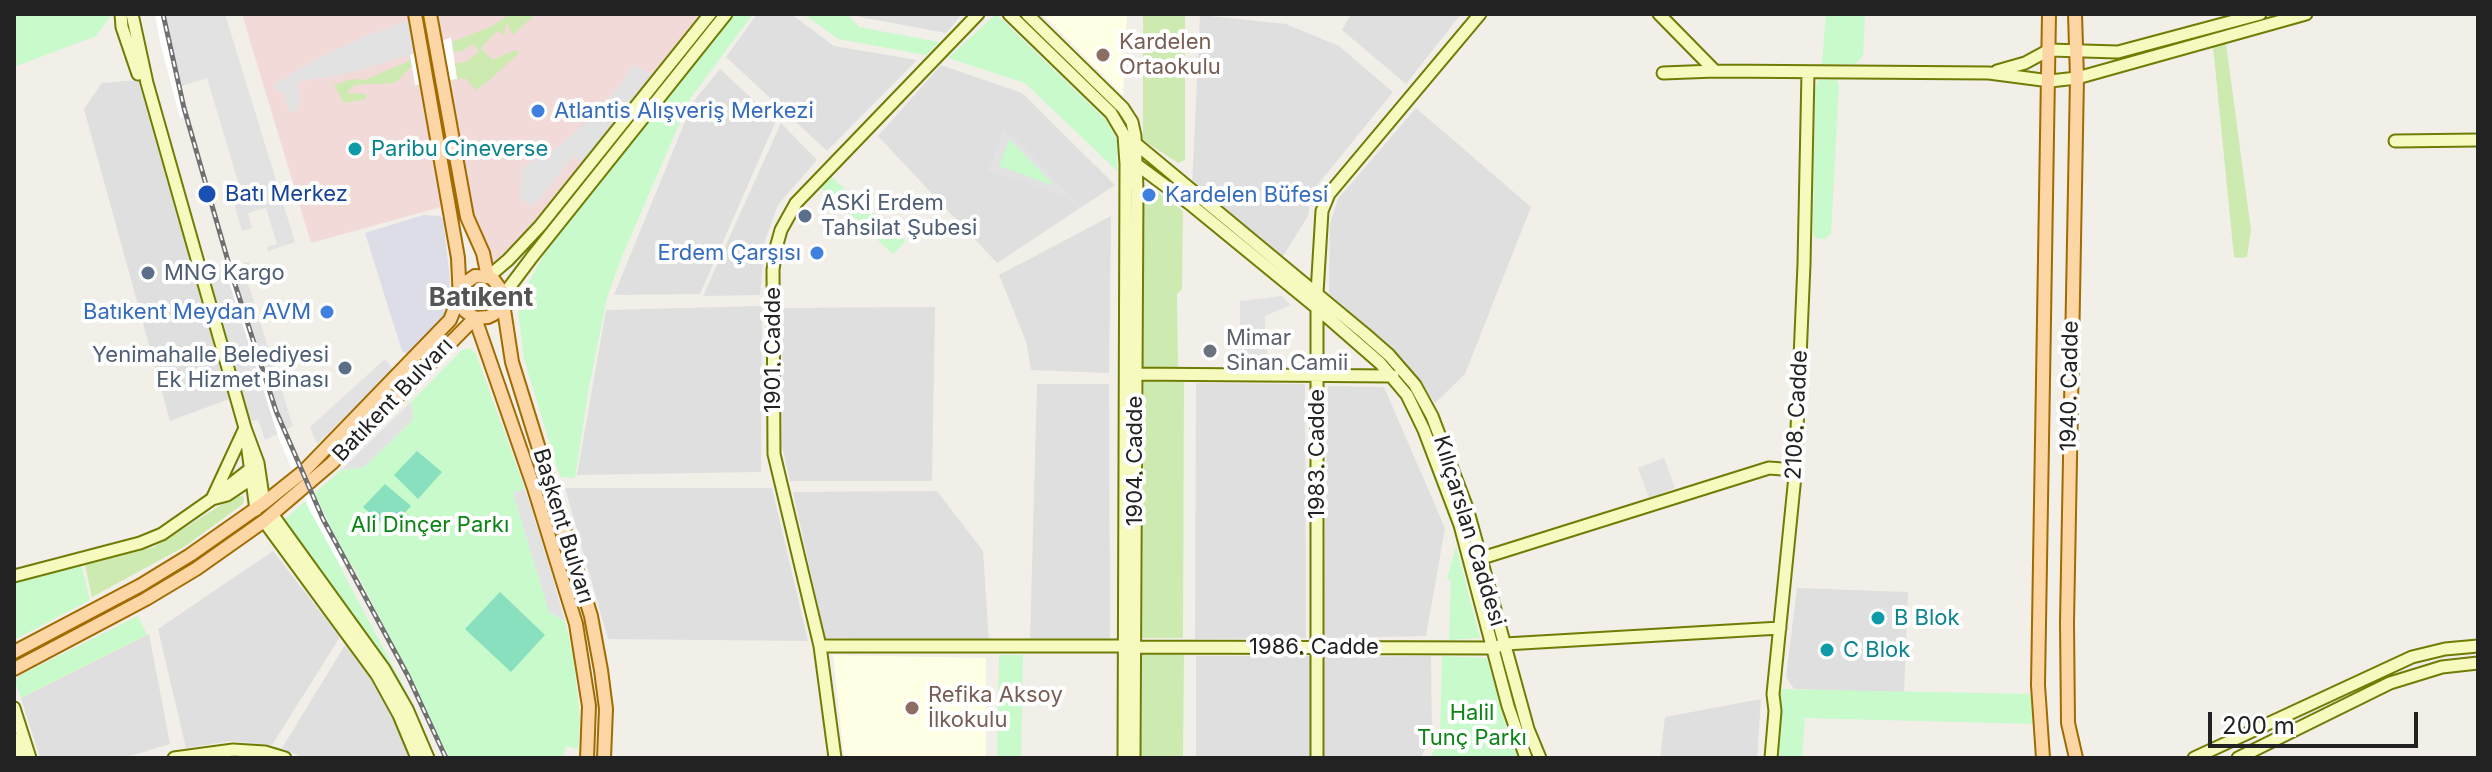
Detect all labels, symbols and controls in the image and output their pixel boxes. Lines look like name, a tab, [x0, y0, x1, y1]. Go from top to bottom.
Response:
place label: Kardelen Ortaokulu	[1119, 29, 1221, 80]
marker: Kardelen Ortaokulu	[1094, 46, 1112, 64]
place label: Atlantis Alışveriş Merkezi	[554, 98, 814, 124]
marker: Atlantis Alışveriş Merkezi	[529, 102, 547, 120]
place label: Paribu Cineverse	[371, 136, 548, 162]
marker: Paribu Cineverse	[346, 140, 364, 158]
place label: Batı Merkez	[225, 181, 348, 207]
place label: Kardelen Büfesi	[1165, 182, 1328, 208]
marker: Batı Merkez	[196, 183, 218, 205]
marker: Kardelen Büfesi	[1140, 186, 1158, 204]
place label: ASKİ Erdem Tahsilat Şubesi	[821, 190, 977, 242]
marker: ASKİ Erdem Tahsilat Şubesi	[796, 207, 814, 225]
place label: Erdem Çarşısı	[658, 240, 801, 266]
marker: Erdem Çarşısı	[808, 244, 826, 262]
place label: MNG Kargo	[164, 260, 285, 286]
marker: MNG Kargo	[139, 264, 157, 282]
district label: Batıkent	[429, 282, 533, 314]
street label: 1901. Cadde	[760, 287, 786, 413]
place label: Batıkent Meydan AVM	[83, 299, 311, 325]
marker: Batıkent Meydan AVM	[318, 303, 336, 321]
street label: 1940. Cadde	[2056, 320, 2084, 452]
place label: Mimar Sinan Camii	[1226, 325, 1348, 376]
street label: Batıkent Bulvarı	[327, 333, 459, 467]
place label: Yenimahalle Belediyesi Ek Hizmet Binası	[92, 342, 329, 394]
marker: Mimar Sinan Camii	[1201, 342, 1219, 360]
street label: 2108. Cadde	[1780, 349, 1814, 481]
marker: Yenimahalle Belediyesi Ek Hizmet Binası	[336, 359, 354, 377]
street label: 1983. Cadde	[1304, 389, 1330, 519]
street label: 1904. Cadde	[1122, 396, 1148, 526]
street label: Kılıçarslan Caddesi	[1427, 432, 1511, 630]
street label: Başkent Bulvarı	[527, 445, 599, 607]
park label: Ali Dinçer Parkı	[351, 512, 509, 538]
place label: B Blok	[1894, 605, 1960, 631]
marker: B Blok	[1869, 609, 1887, 627]
street label: 1986. Cadde	[1249, 634, 1379, 660]
place label: C Blok	[1843, 637, 1910, 663]
marker: C Blok	[1818, 641, 1836, 659]
place label: Refika Aksoy İlkokulu	[928, 682, 1063, 734]
scale bar	[2212, 696, 2422, 746]
marker: Refika Aksoy İlkokulu	[903, 699, 921, 717]
park label: Halil Tunç Parkı	[1417, 700, 1527, 752]
text: 200 m	[2222, 711, 2295, 740]

